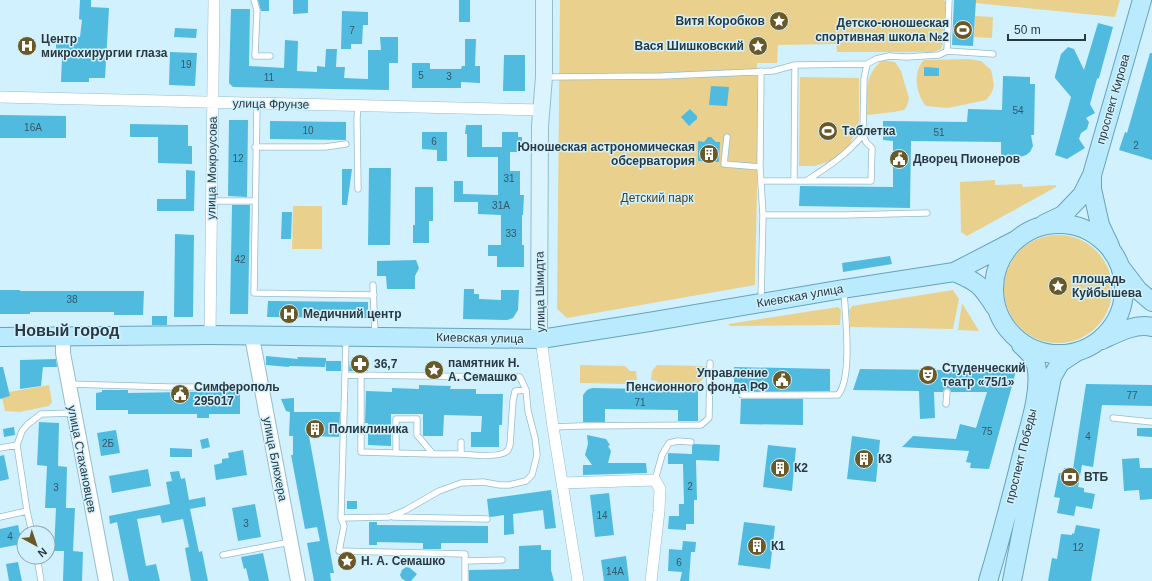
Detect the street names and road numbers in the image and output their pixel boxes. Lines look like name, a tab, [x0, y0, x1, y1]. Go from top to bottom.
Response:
street label: проспект Кирова	[1093, 52, 1133, 146]
street label: улица Фрунзе	[233, 96, 310, 112]
street label: улица Мокроусова	[204, 116, 220, 220]
street label: улица Шмидта	[532, 251, 548, 333]
street label: Киевская улица	[756, 281, 845, 311]
street label: Киевская улица	[436, 330, 524, 346]
street label: улица Стахановцев	[65, 404, 99, 514]
street label: проспект Победы	[1002, 407, 1040, 505]
street label: улица Блюхера	[260, 416, 290, 503]

